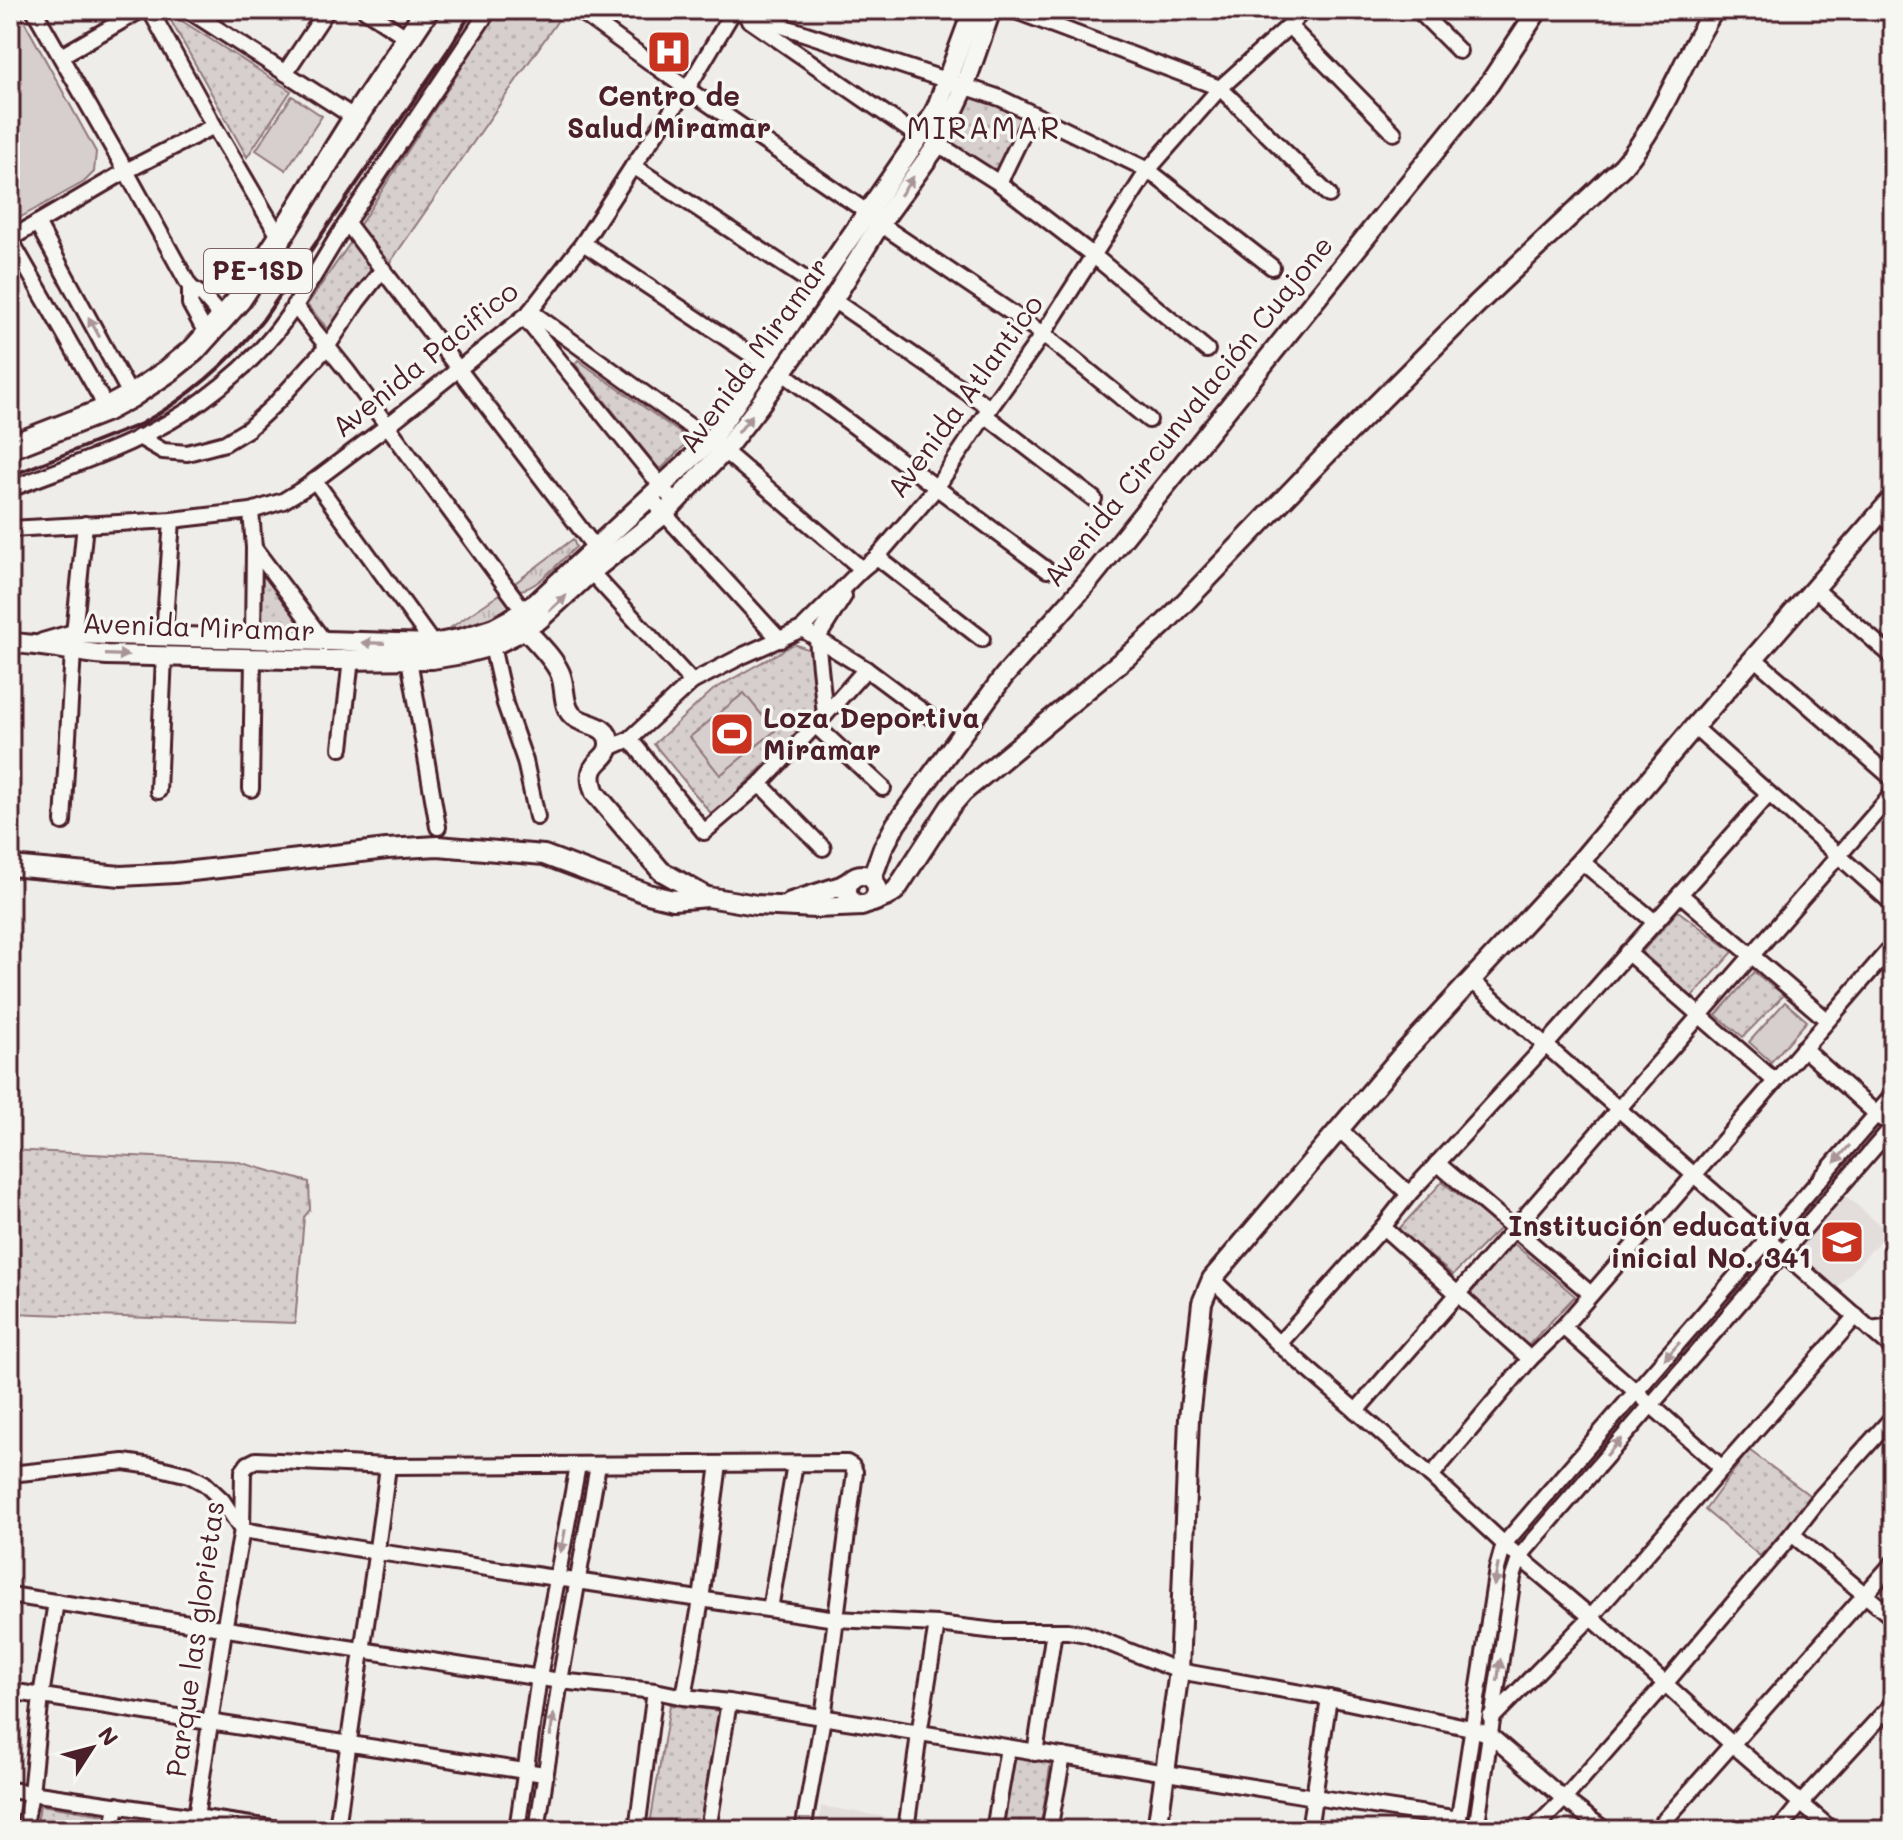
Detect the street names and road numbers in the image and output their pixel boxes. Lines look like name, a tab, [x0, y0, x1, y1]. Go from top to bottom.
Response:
street label: Avenida Circunvalación Cuajone	[1034, 228, 1340, 593]
road number: PE-1SD	[204, 249, 312, 293]
street label: Avenida Miramar	[670, 250, 836, 459]
street label: Avenida Pacifico	[324, 272, 525, 444]
street label: Avenida Atlantico	[878, 287, 1050, 504]
street label: Avenida Miramar	[82, 604, 316, 648]
street label: Parque las glorietas	[157, 1499, 231, 1779]

